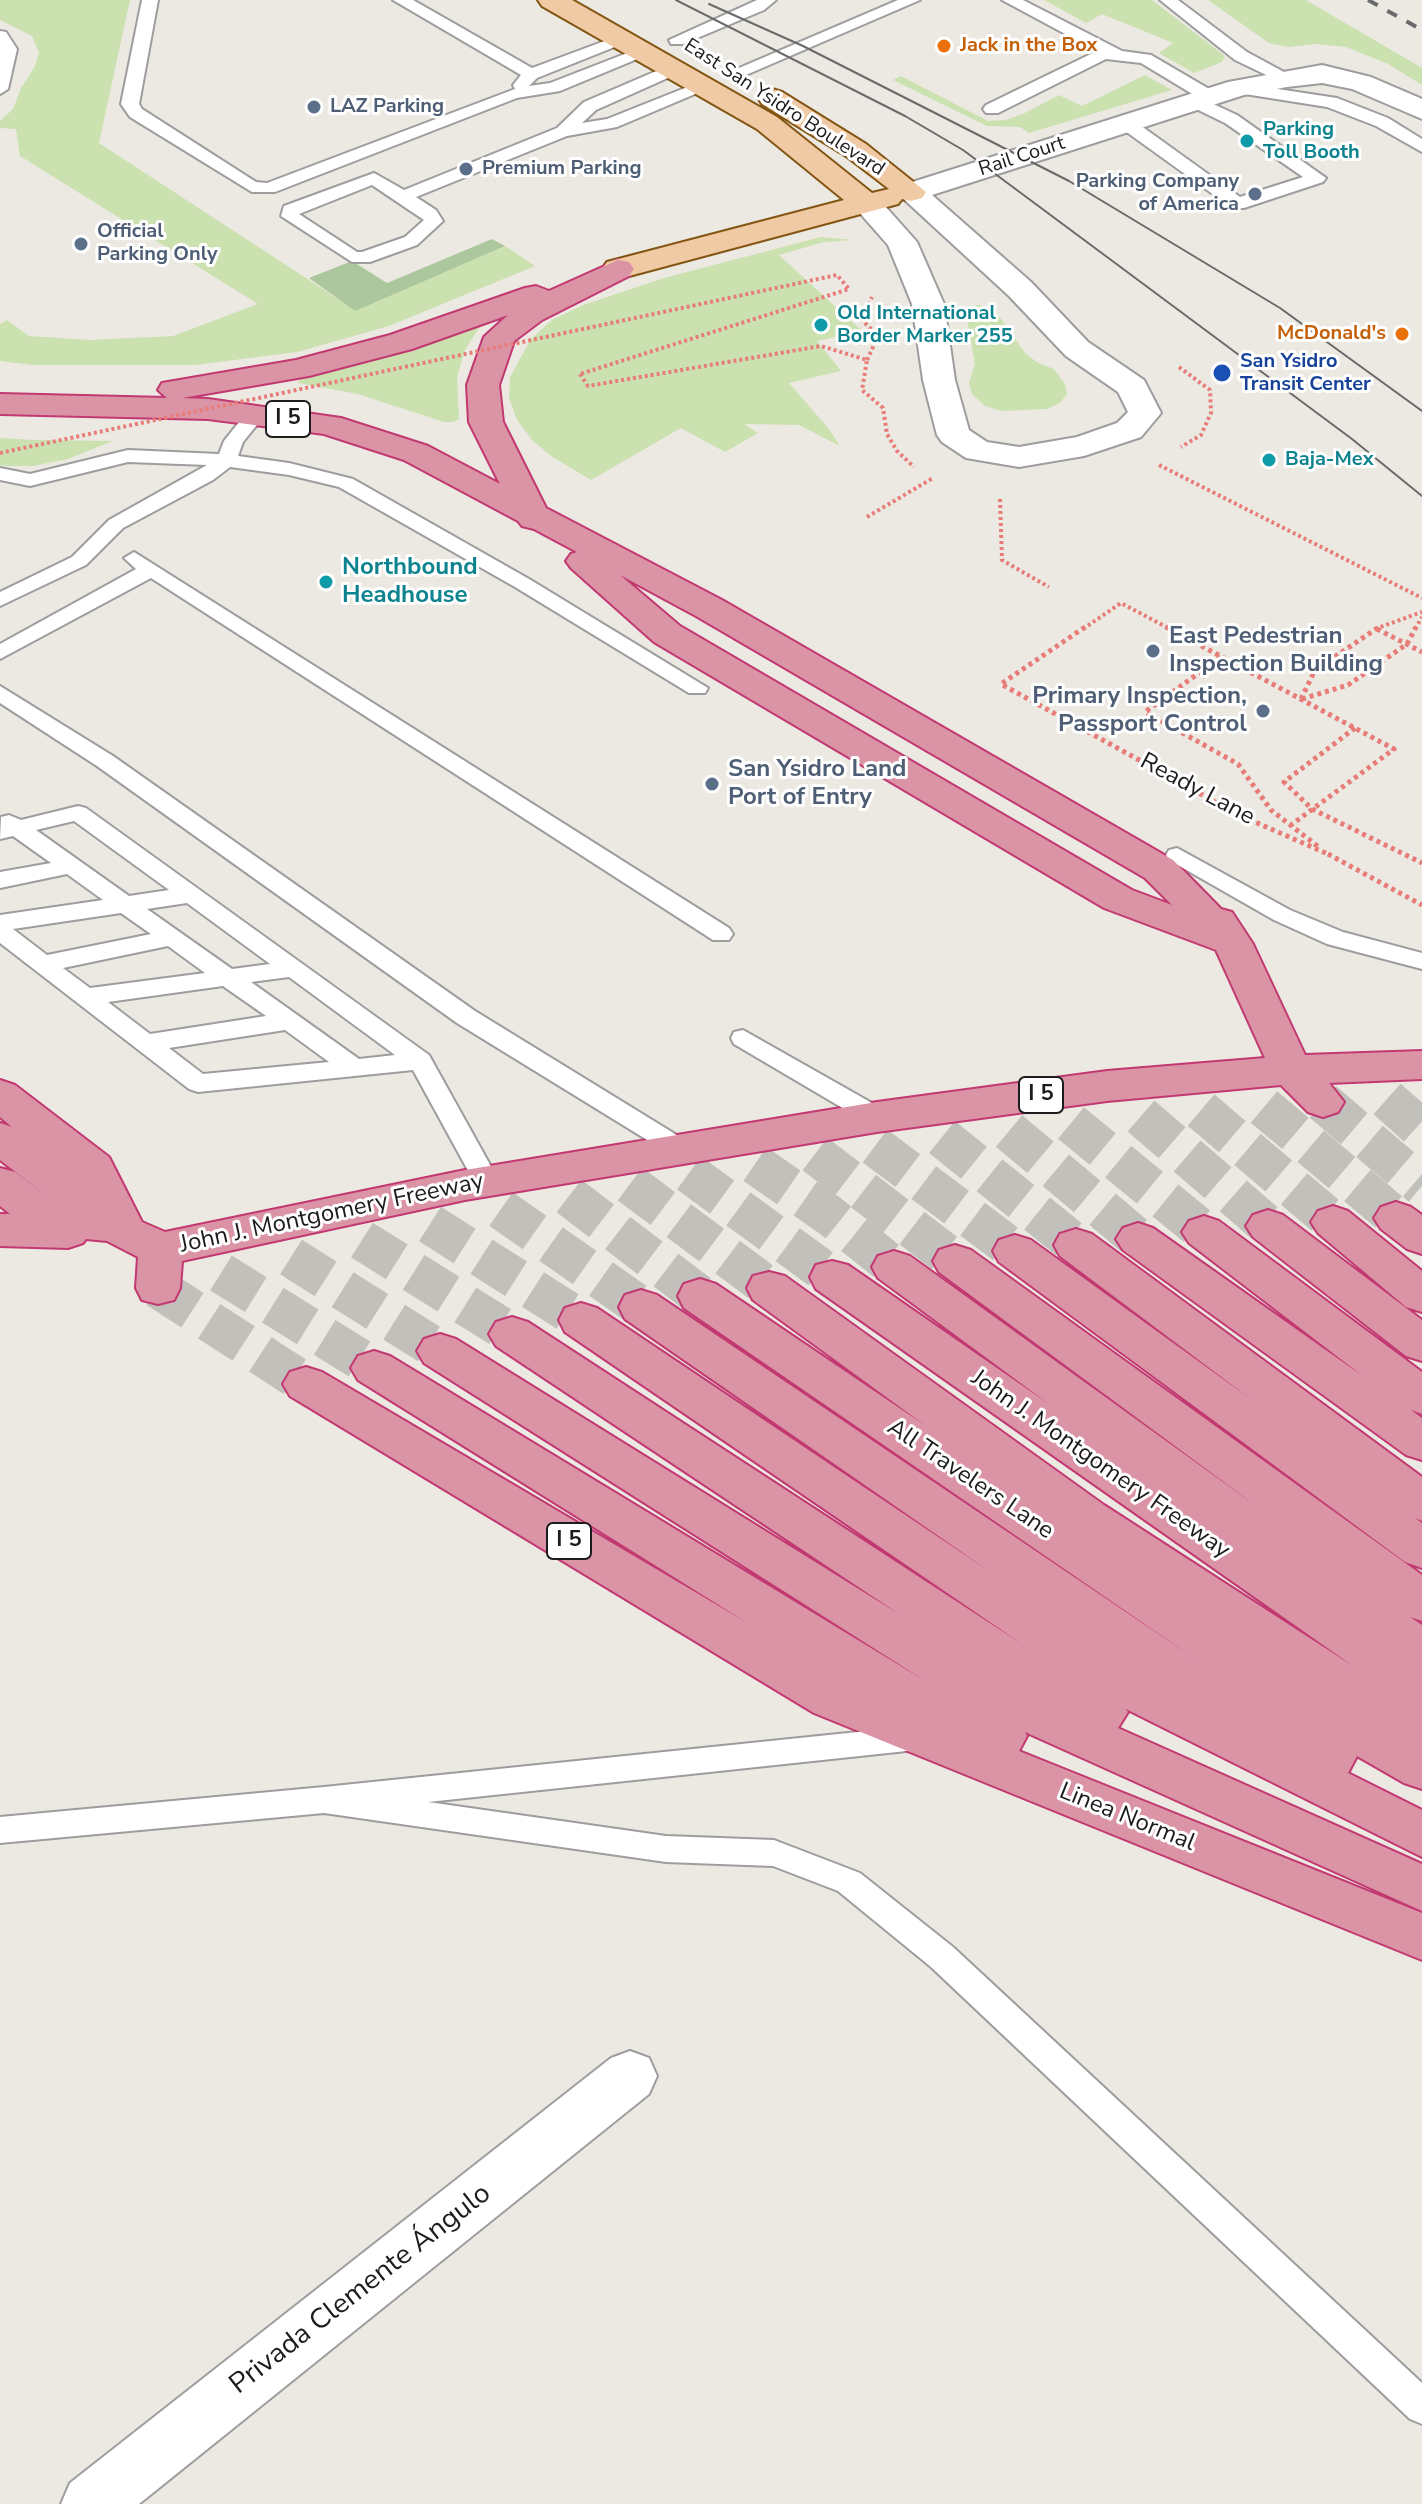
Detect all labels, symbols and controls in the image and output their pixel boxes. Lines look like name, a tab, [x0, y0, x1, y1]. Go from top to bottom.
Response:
street label: East San Ysidro Boulevard	[679, 34, 889, 182]
place label: Jack in the Box	[960, 34, 1097, 58]
marker: Jack in the Box	[935, 37, 953, 55]
place label: LAZ Parking	[330, 95, 444, 119]
marker: LAZ Parking	[305, 98, 323, 116]
place label: Parking Toll Booth	[1263, 118, 1360, 165]
street label: Rail Court	[976, 132, 1068, 182]
marker: Parking Toll Booth	[1238, 132, 1256, 150]
place label: Premium Parking	[482, 157, 641, 181]
marker: Premium Parking	[457, 160, 475, 178]
place label: Parking Company of America	[1076, 170, 1239, 217]
marker: Parking Company of America	[1246, 185, 1264, 203]
place label: Official Parking Only	[97, 220, 217, 267]
marker: Official Parking Only	[72, 235, 90, 253]
place label: Old International Border Marker 255	[837, 302, 1013, 349]
marker: Old International Border Marker 255	[812, 316, 830, 334]
place label: McDonald's	[1277, 322, 1386, 346]
marker: McDonald's	[1393, 325, 1411, 343]
place label: San Ysidro Transit Center	[1240, 350, 1371, 397]
marker: San Ysidro Transit Center	[1211, 362, 1233, 384]
road number: I 5	[266, 401, 310, 437]
place label: Baja-Mex	[1285, 448, 1374, 472]
marker: Baja-Mex	[1260, 451, 1278, 469]
place label: Northbound Headhouse	[342, 554, 478, 610]
marker: Northbound Headhouse	[317, 573, 335, 591]
place label: East Pedestrian Inspection Building	[1169, 623, 1383, 679]
marker: East Pedestrian Inspection Building	[1144, 642, 1162, 660]
place label: Primary Inspection, Passport Control	[1032, 683, 1247, 739]
marker: Primary Inspection, Passport Control	[1254, 702, 1272, 720]
street label: Ready Lane	[1135, 748, 1259, 832]
place label: San Ysidro Land Port of Entry	[728, 756, 907, 812]
marker: San Ysidro Land Port of Entry	[703, 775, 721, 793]
road number: I 5	[1019, 1077, 1063, 1113]
street label: John J. Montgomery Freeway	[178, 1168, 486, 1260]
street label: John J. Montgomery Freeway	[965, 1364, 1235, 1566]
street label: All Travelers Lane	[881, 1414, 1059, 1546]
road number: I 5	[547, 1523, 591, 1559]
street label: Linea Normal	[1055, 1778, 1199, 1858]
street label: Privada Clemente Ángulo	[224, 2178, 498, 2402]

